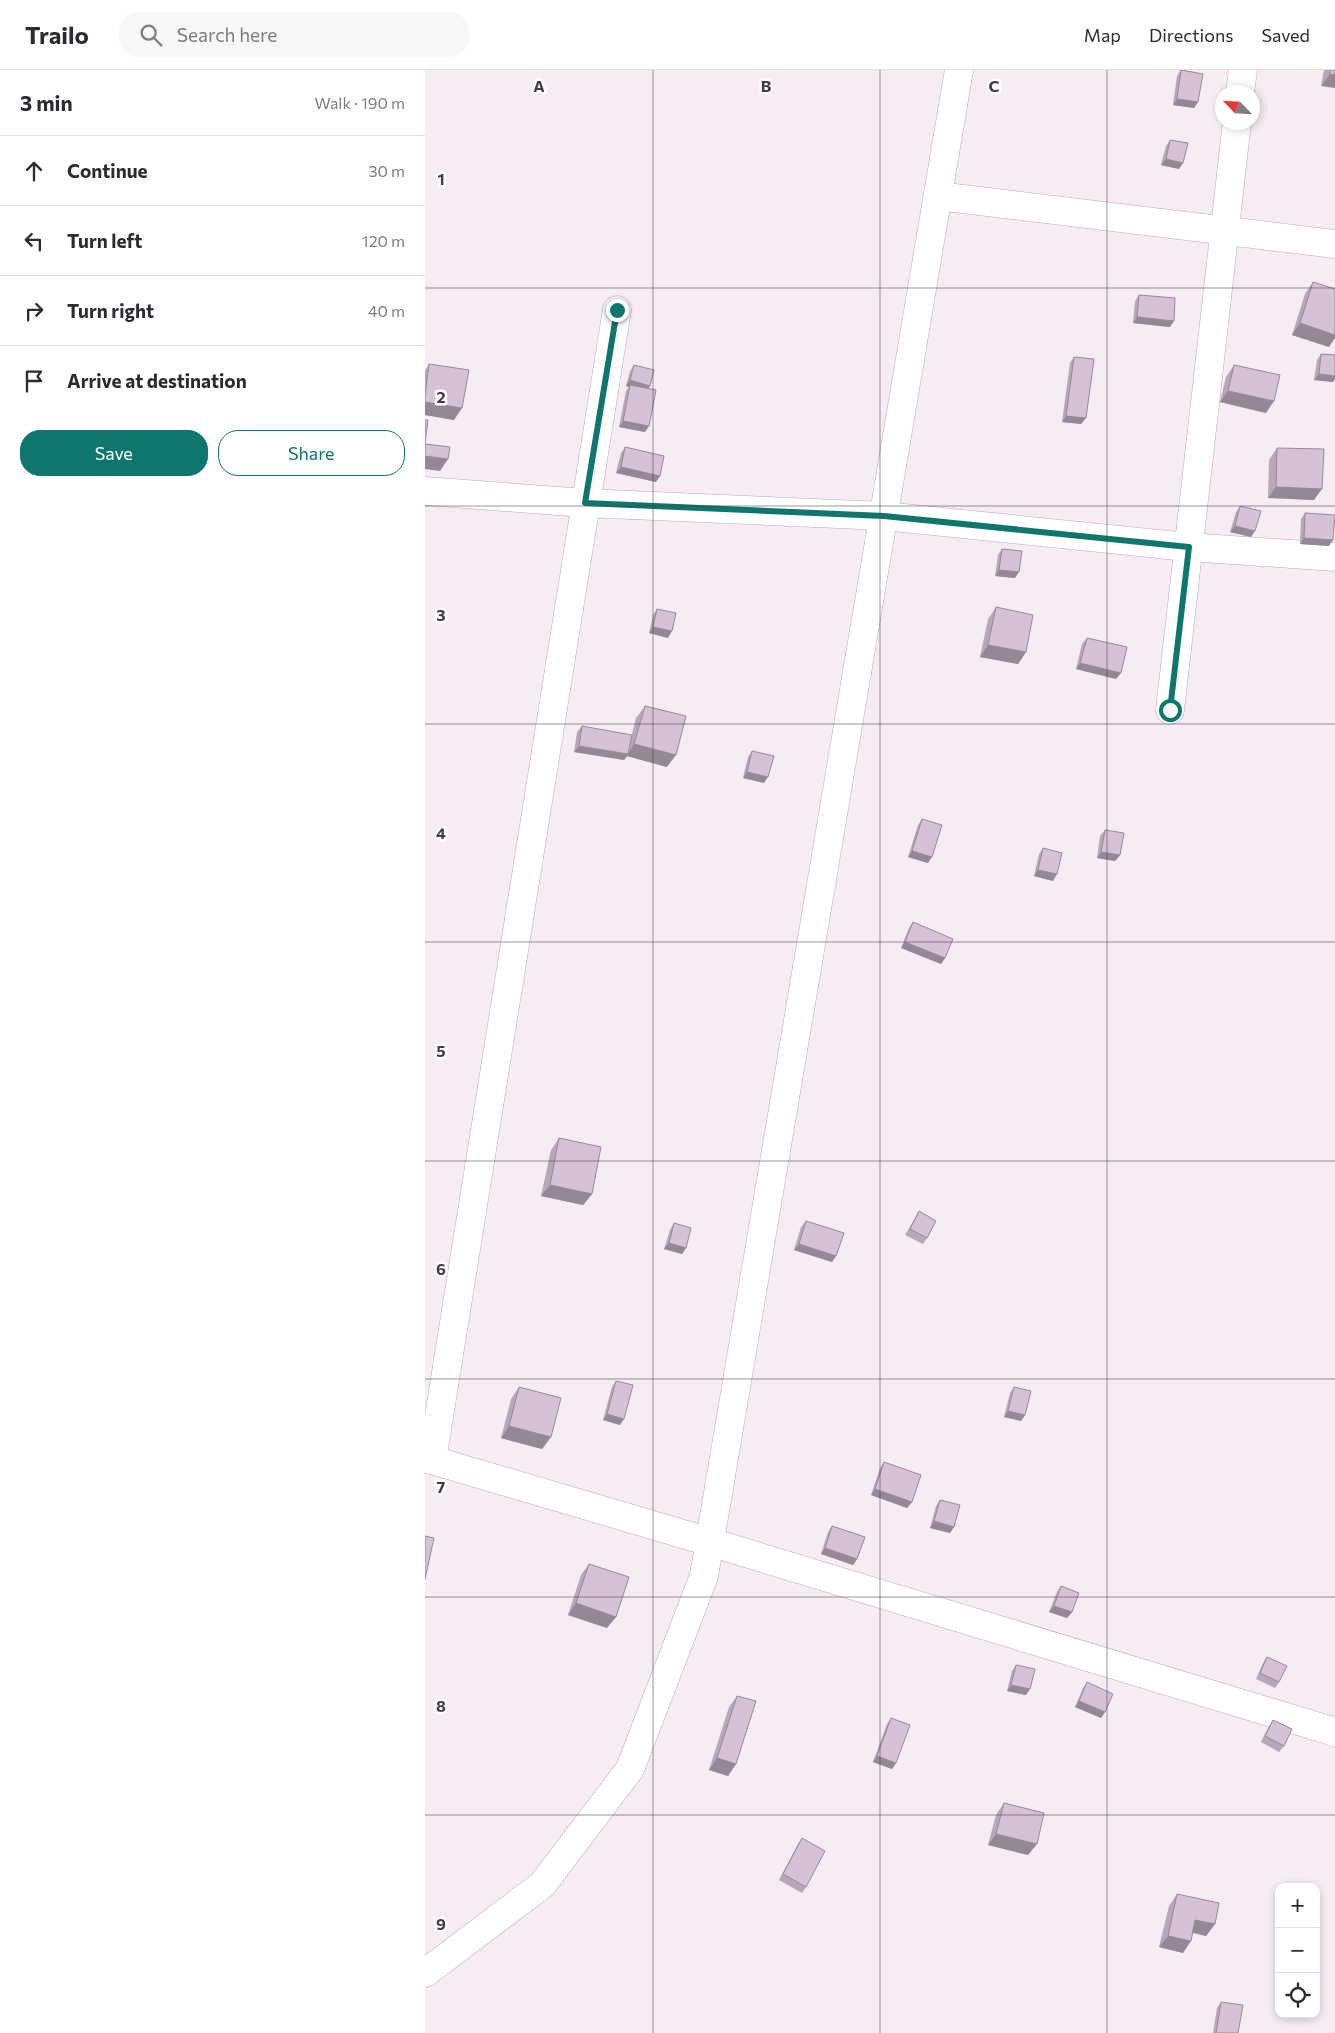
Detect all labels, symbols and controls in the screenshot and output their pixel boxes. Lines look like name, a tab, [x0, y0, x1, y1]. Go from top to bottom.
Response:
search box	[119, 12, 469, 57]
text: Trailo	[25, 20, 89, 49]
icon: search	[137, 21, 165, 49]
text: Search here	[177, 23, 277, 46]
text: Map	[1084, 24, 1121, 46]
text: Directions	[1149, 24, 1233, 46]
text: Saved	[1261, 24, 1310, 46]
text: A	[533, 76, 545, 95]
text: B	[761, 76, 772, 95]
text: C	[989, 76, 1000, 95]
north arrow	[1215, 85, 1260, 130]
text: 3 min	[20, 90, 73, 115]
text: Walk · 190 m	[315, 93, 405, 112]
icon: ahead	[20, 157, 48, 185]
text: Continue	[67, 159, 147, 182]
text: 30 m	[368, 161, 405, 180]
text: 1	[437, 169, 445, 188]
icon: left	[20, 227, 48, 255]
text: Turn left	[67, 229, 142, 252]
text: 120 m	[362, 231, 405, 250]
icon: right	[20, 297, 48, 325]
text: Turn right	[67, 299, 154, 322]
route end	[606, 299, 629, 322]
text: 40 m	[368, 301, 405, 320]
icon: arrive	[20, 367, 48, 395]
text: Arrive at destination	[67, 369, 247, 392]
text: 2	[436, 387, 446, 406]
button: Save	[20, 430, 208, 476]
button: Share	[218, 430, 405, 476]
text: 3	[436, 605, 446, 624]
route start	[1159, 699, 1182, 722]
text: 4	[436, 823, 446, 842]
text: 5	[436, 1041, 446, 1060]
text: 6	[436, 1259, 446, 1278]
text: 7	[437, 1477, 446, 1496]
text: 8	[436, 1696, 446, 1715]
map controls	[1275, 1883, 1320, 2018]
button: +	[1275, 1883, 1320, 1928]
text: 9	[436, 1914, 446, 1933]
button: −	[1275, 1928, 1320, 1973]
button: locate	[1275, 1973, 1320, 2018]

